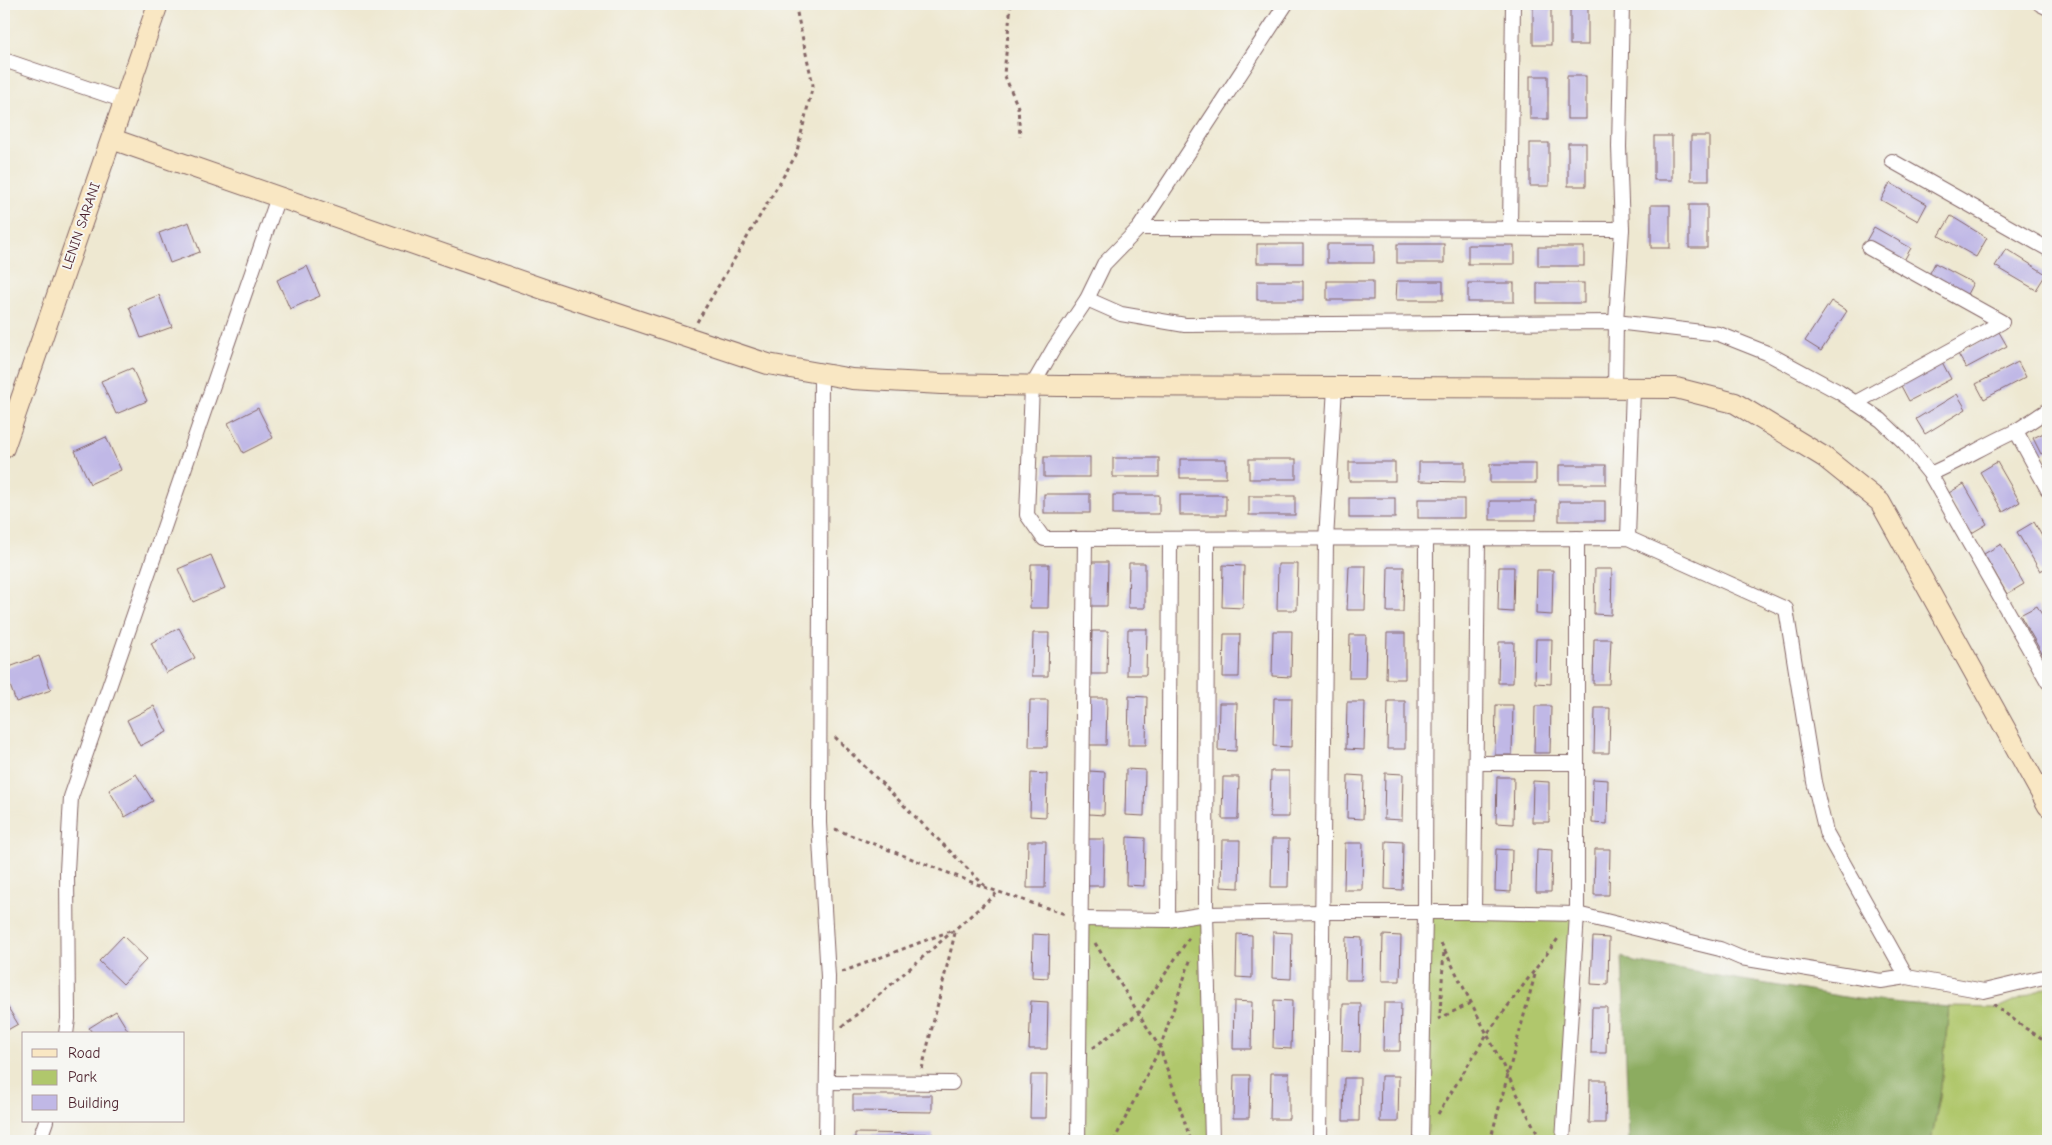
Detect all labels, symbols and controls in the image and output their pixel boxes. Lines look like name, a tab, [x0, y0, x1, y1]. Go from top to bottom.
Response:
street label: LENIN SARANI	[58, 180, 104, 272]
legend	[22, 1032, 185, 1122]
text: Road	[68, 1044, 100, 1062]
text: Park	[68, 1068, 97, 1086]
text: Building	[68, 1094, 119, 1112]

